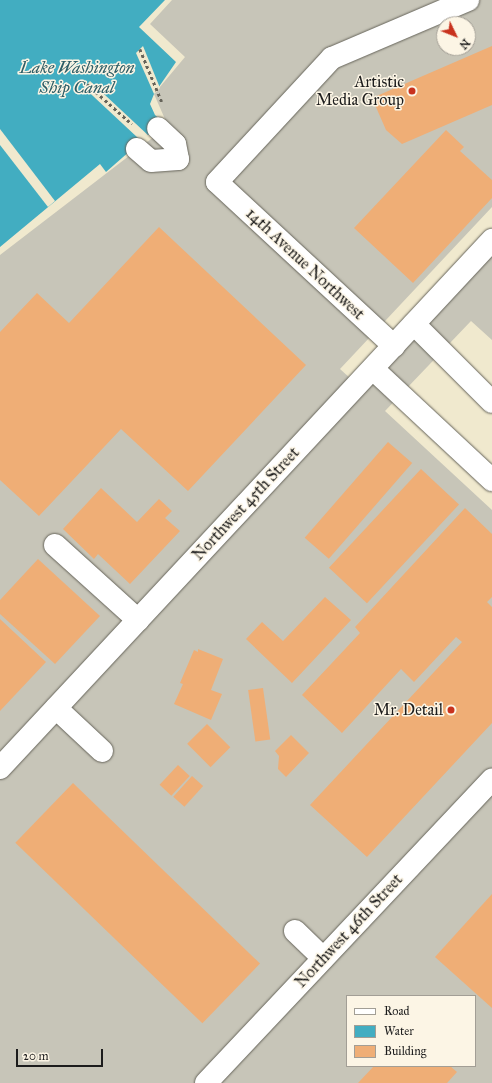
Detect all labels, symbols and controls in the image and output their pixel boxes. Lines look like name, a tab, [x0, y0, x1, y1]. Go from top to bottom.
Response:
north arrow	[436, 16, 476, 56]
text: N	[456, 36, 472, 52]
water label: Lake Washington Ship Canal	[20, 58, 134, 98]
place label: Artistic Media Group	[316, 72, 404, 110]
marker: Artistic Media Group	[407, 86, 417, 96]
street label: 14th Avenue Northwest	[242, 204, 368, 324]
street label: Northwest 45th Street	[189, 443, 303, 565]
place label: Mr. Detail	[374, 700, 443, 720]
marker: Mr. Detail	[446, 705, 456, 715]
street label: Northwest 46th Street	[291, 870, 407, 992]
legend	[346, 995, 476, 1067]
text: Road	[384, 1004, 410, 1018]
text: Water	[384, 1024, 414, 1038]
scale bar	[18, 1041, 105, 1067]
text: Building	[384, 1044, 426, 1058]
text: 20 m	[23, 1049, 49, 1063]

